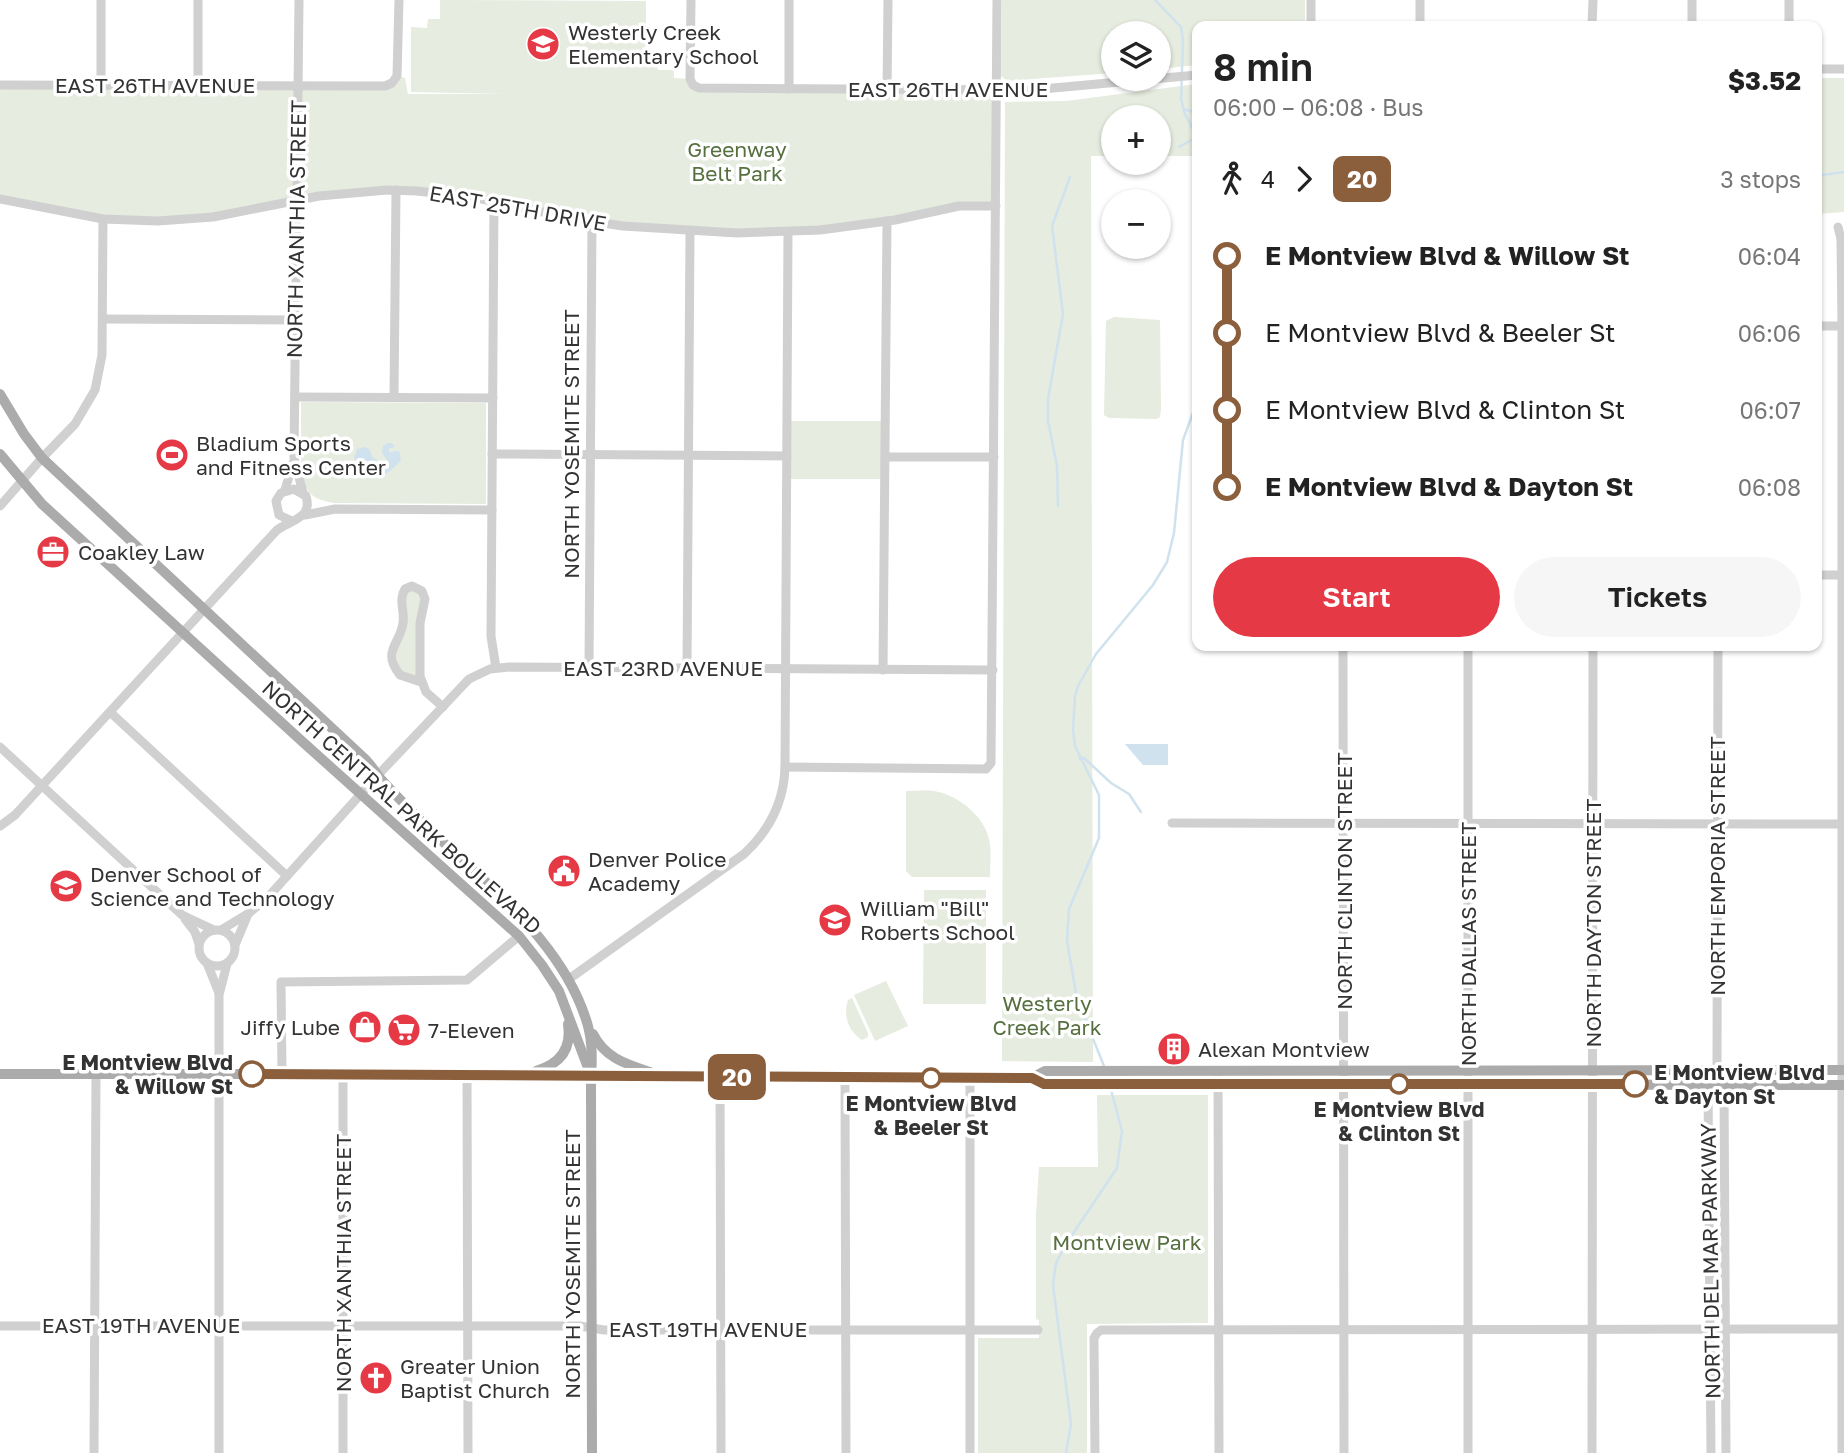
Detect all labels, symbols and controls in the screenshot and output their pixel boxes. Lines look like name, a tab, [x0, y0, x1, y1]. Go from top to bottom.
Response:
place label: Westerly Creek Elementary School	[568, 19, 759, 69]
map controls	[1101, 21, 1171, 259]
button: layers	[1101, 21, 1171, 91]
school or university icon: Westerly Creek Elementary School	[524, 25, 562, 63]
text: 8 min	[1213, 44, 1313, 89]
text: $3.52	[1728, 65, 1801, 96]
street label: EAST 26TH AVENUE	[55, 72, 255, 98]
street label: EAST 26TH AVENUE	[848, 76, 1048, 102]
text: 06:00 – 06:08 · Bus	[1213, 93, 1424, 121]
street label: NORTH XANTHIA STREET	[281, 100, 311, 358]
button: +	[1101, 105, 1171, 175]
park label: Greenway Belt Park	[687, 136, 787, 186]
icon: walk	[1213, 160, 1251, 198]
icon: forward	[1285, 160, 1323, 198]
text: 20	[1347, 164, 1377, 193]
text: 4	[1261, 165, 1275, 193]
text: 3 stops	[1720, 165, 1801, 193]
street label: EAST 25TH DRIVE	[427, 180, 609, 236]
button: −	[1101, 189, 1171, 259]
text: E Montview Blvd & Willow St	[1265, 240, 1629, 271]
text: 06:04	[1738, 242, 1801, 270]
street label: NORTH YOSEMITE STREET	[558, 309, 584, 579]
text: E Montview Blvd & Beeler St	[1265, 317, 1615, 348]
text: 06:06	[1738, 319, 1801, 347]
text: E Montview Blvd & Clinton St	[1265, 394, 1625, 425]
text: 06:07	[1739, 396, 1801, 424]
place label: Bladium Sports and Fitness Center	[196, 430, 386, 480]
sports icon: Bladium Sports and Fitness Center	[153, 436, 191, 474]
text: E Montview Blvd & Dayton St	[1265, 471, 1633, 502]
text: 06:08	[1738, 473, 1801, 501]
office icon: Coakley Law	[34, 533, 72, 571]
place label: Coakley Law	[78, 539, 205, 565]
button: Start	[1213, 557, 1500, 637]
button: Tickets	[1514, 557, 1801, 637]
street label: EAST 23RD AVENUE	[563, 655, 763, 681]
street label: NORTH CENTRAL PARK BOULEVARD	[257, 675, 547, 939]
street label: NORTH EMPORIA STREET	[1704, 736, 1730, 996]
street label: NORTH CLINTON STREET	[1331, 752, 1357, 1010]
street label: NORTH DAYTON STREET	[1580, 799, 1606, 1047]
street label: NORTH DALLAS STREET	[1455, 822, 1481, 1066]
place label: Denver Police Academy	[588, 846, 726, 896]
public building icon: Denver Police Academy	[545, 852, 583, 890]
place label: Denver School of Science and Technology	[90, 861, 335, 911]
school or university icon: Denver School of Science and Technology	[47, 867, 85, 905]
place label: William "Bill" Roberts School	[860, 895, 1015, 945]
school or university icon: William "Bill" Roberts School	[816, 901, 854, 939]
park label: Westerly Creek Park	[992, 990, 1102, 1040]
shop icon: Jiffy Lube	[346, 1008, 384, 1046]
supermarket icon: 7-Eleven	[385, 1011, 423, 1049]
place label: Jiffy Lube	[240, 1014, 340, 1040]
place label: 7-Eleven	[428, 1017, 515, 1043]
building icon: Alexan Montview	[1155, 1030, 1193, 1068]
place label: Alexan Montview	[1198, 1036, 1370, 1062]
place label: E Montview Blvd & Willow St	[62, 1049, 233, 1099]
line badge: 20	[706, 1054, 768, 1100]
place label: E Montview Blvd & Dayton St	[1654, 1059, 1825, 1109]
marker: E Montview Blvd & Willow St	[239, 1061, 265, 1087]
text: 20	[722, 1062, 752, 1091]
marker: E Montview Blvd & Beeler St	[921, 1068, 941, 1088]
marker: E Montview Blvd & Dayton St	[1622, 1071, 1648, 1097]
marker: E Montview Blvd & Clinton St	[1389, 1074, 1409, 1094]
place label: E Montview Blvd & Beeler St	[846, 1090, 1016, 1140]
place label: E Montview Blvd & Clinton St	[1314, 1096, 1484, 1146]
street label: NORTH DEL MAR PARKWAY	[1695, 1122, 1725, 1399]
street label: NORTH YOSEMITE STREET	[559, 1129, 585, 1399]
street label: NORTH XANTHIA STREET	[330, 1134, 356, 1392]
park label: Montview Park	[1052, 1229, 1202, 1255]
street label: EAST 19TH AVENUE	[42, 1312, 240, 1338]
street label: EAST 19TH AVENUE	[609, 1316, 807, 1342]
place label: Greater Union Baptist Church	[400, 1353, 550, 1403]
church icon: Greater Union Baptist Church	[357, 1359, 395, 1397]

